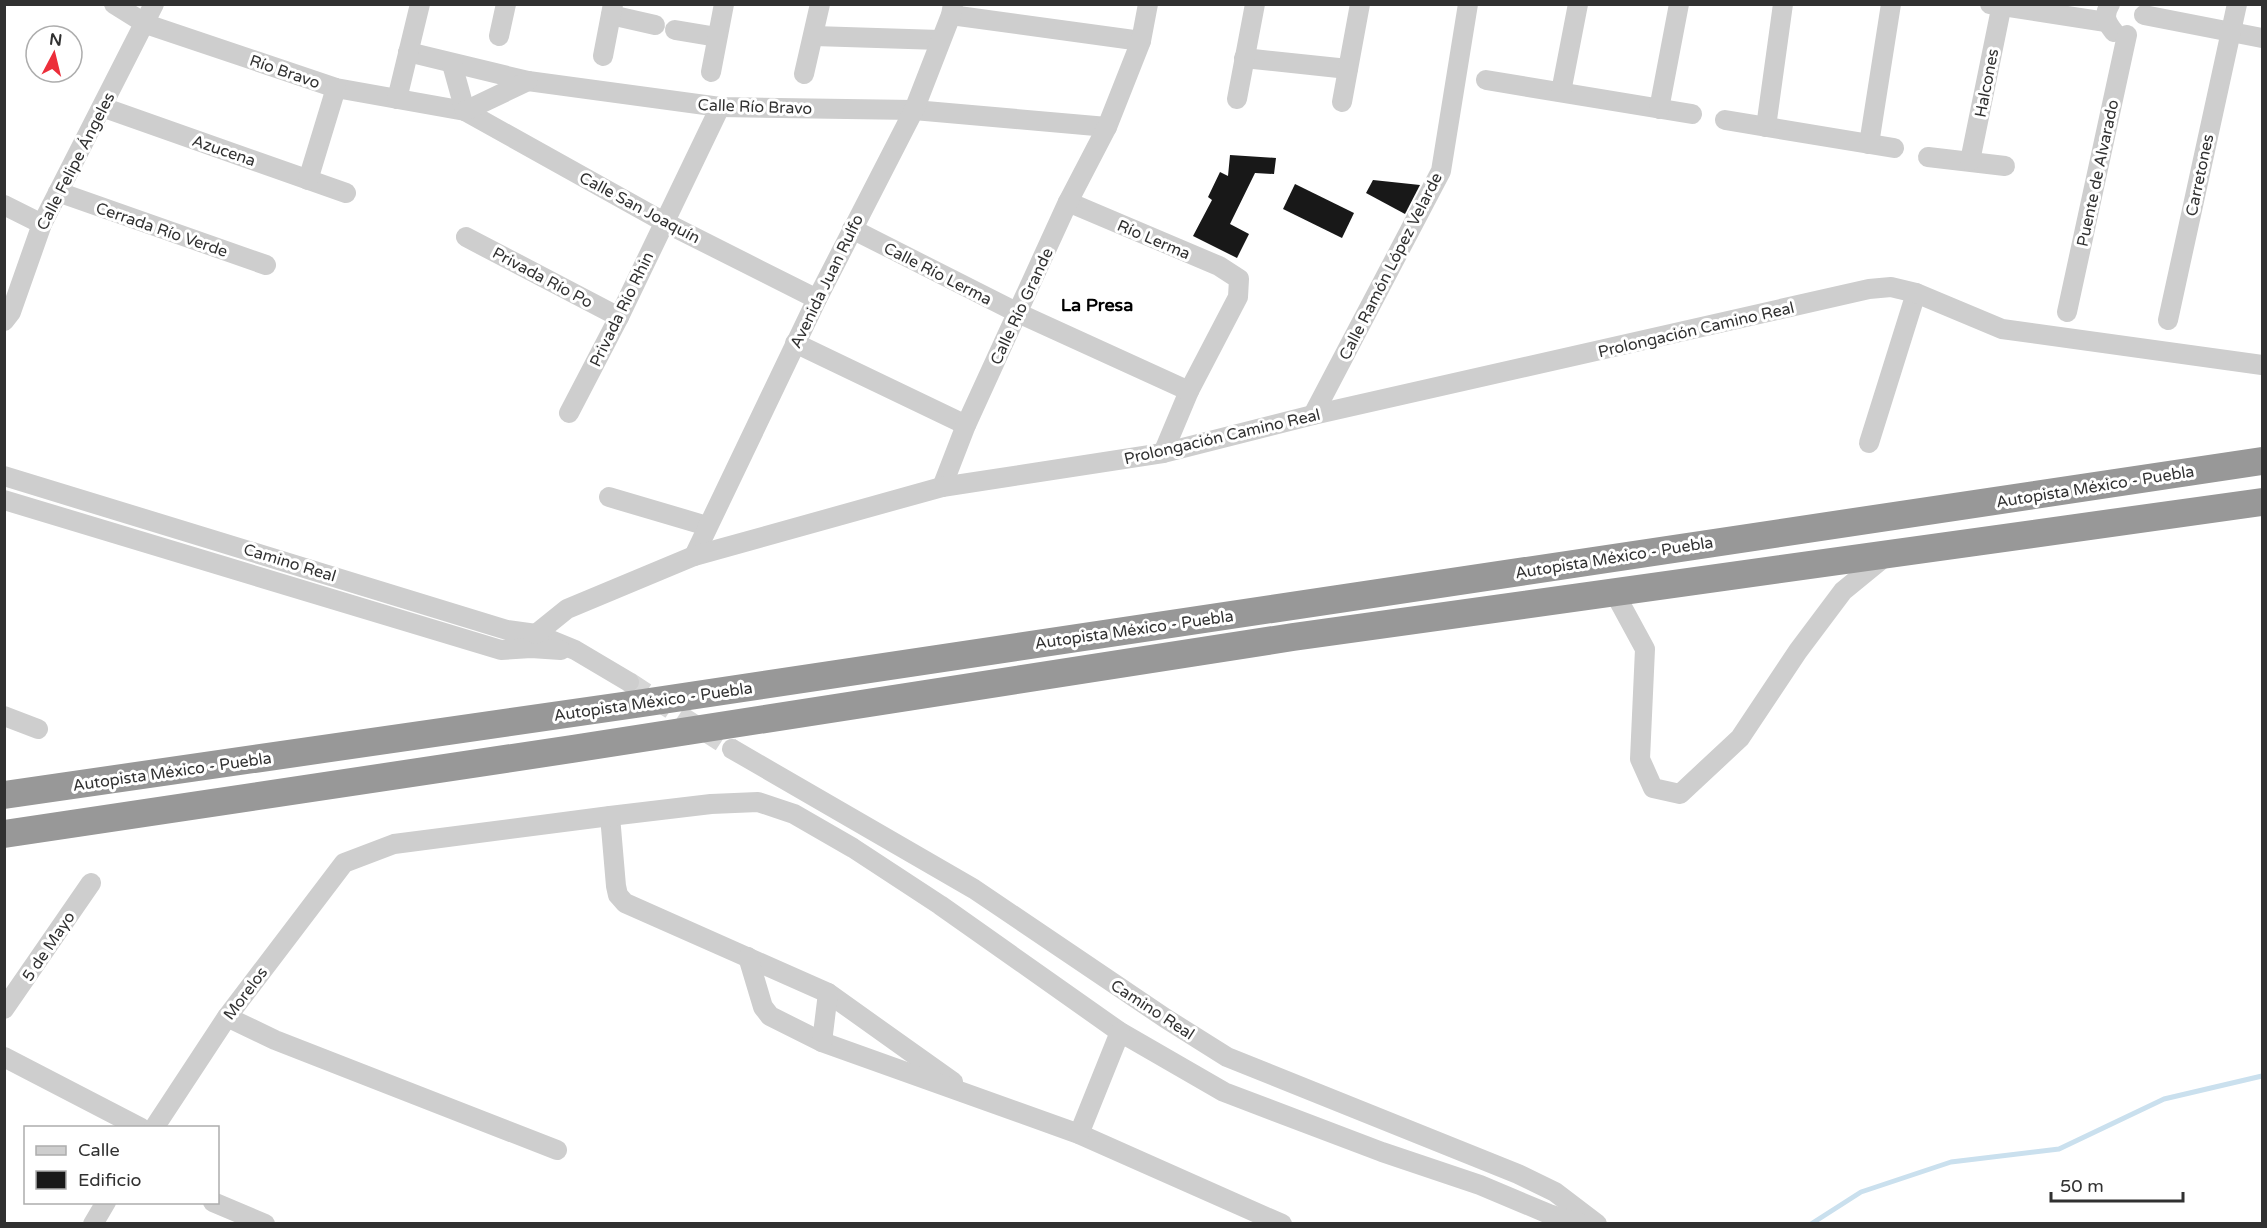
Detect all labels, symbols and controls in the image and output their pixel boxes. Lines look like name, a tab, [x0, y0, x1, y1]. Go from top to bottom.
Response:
north arrow	[24, 24, 84, 84]
text: N	[48, 29, 63, 51]
street label: Halcones	[1971, 47, 2003, 119]
street label: Río Bravo	[247, 51, 323, 93]
street label: Calle Felipe Ángeles	[32, 89, 119, 234]
street label: Calle Río Bravo	[697, 95, 813, 119]
street label: Puente de Alvarado	[2073, 98, 2123, 248]
street label: Azucena	[189, 131, 258, 171]
street label: Carretones	[2182, 132, 2218, 218]
street label: Calle San Joaquín	[576, 168, 703, 248]
street label: Calle Ramón López Velarde	[1335, 169, 1447, 363]
street label: Cerrada Río Verde	[93, 198, 230, 262]
street label: Avenida Juan Rulfo	[786, 211, 868, 352]
street label: Río Lerma	[1114, 216, 1193, 264]
street label: Calle Río Lerma	[880, 238, 995, 310]
street label: Privada Río Po	[489, 243, 596, 313]
street label: Calle Río Grande	[986, 245, 1058, 368]
street label: Privada Río Rhin	[585, 249, 658, 370]
district label: La Presa	[1061, 294, 1133, 316]
street label: Prolongación Camino Real	[1596, 298, 1796, 362]
street label: Prolongación Camino Real	[1122, 405, 1322, 469]
street label: Autopista México - Puebla	[1995, 461, 2196, 513]
street label: Autopista México - Puebla	[1514, 532, 1715, 584]
street label: Camino Real	[241, 539, 338, 587]
street label: Autopista México - Puebla	[1033, 606, 1235, 654]
street label: Autopista México - Puebla	[552, 678, 754, 726]
street label: Autopista México - Puebla	[71, 748, 273, 796]
street label: 5 de Mayo	[18, 908, 80, 985]
street label: Morelos	[219, 963, 272, 1024]
street label: Camino Real	[1107, 975, 1198, 1044]
legend	[24, 1126, 219, 1204]
text: Calle	[78, 1139, 120, 1161]
scale bar	[2051, 1165, 2183, 1203]
text: Edificio	[78, 1169, 142, 1191]
text: 50 m	[2060, 1175, 2104, 1197]

